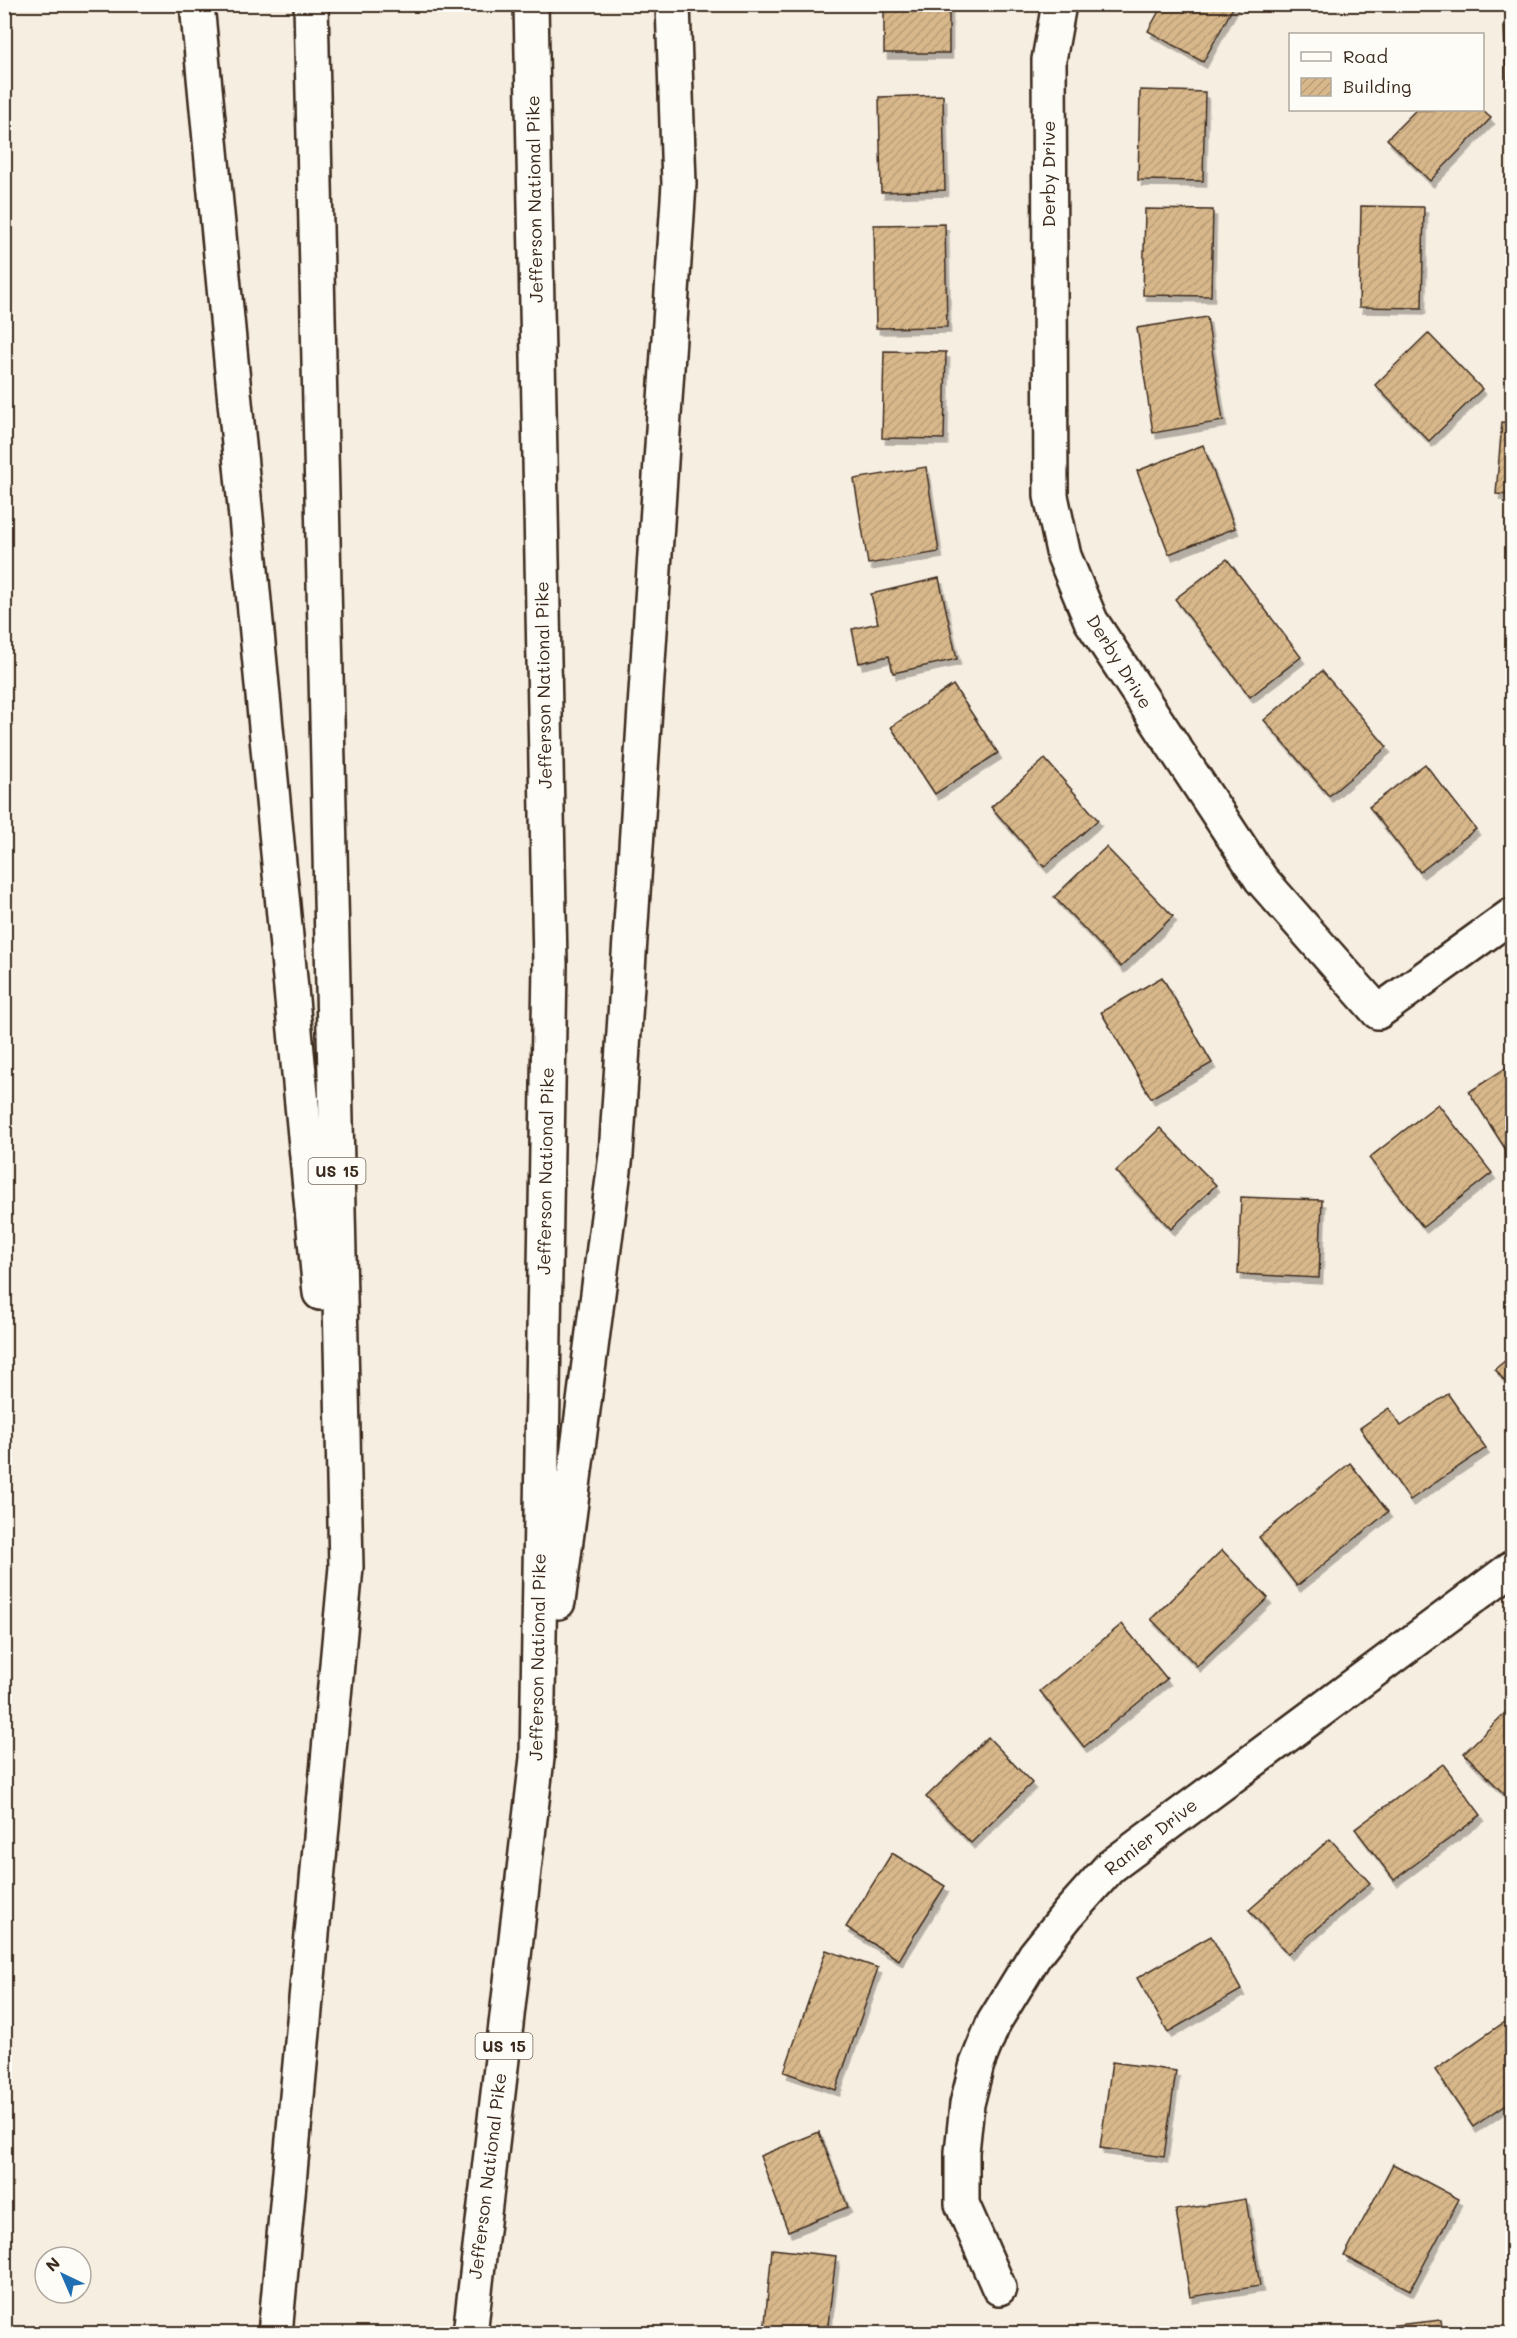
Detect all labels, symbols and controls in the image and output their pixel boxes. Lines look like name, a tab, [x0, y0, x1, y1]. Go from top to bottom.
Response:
legend	[1289, 33, 1484, 111]
text: Road	[1343, 44, 1388, 68]
text: Building	[1343, 74, 1411, 98]
street label: Jefferson National Pike	[520, 95, 548, 303]
street label: Derby Drive	[1036, 121, 1060, 227]
street label: Jefferson National Pike	[529, 581, 557, 789]
street label: Derby Drive	[1081, 610, 1158, 713]
street label: Jefferson National Pike	[531, 1067, 559, 1275]
road number: US 15	[308, 1158, 366, 1184]
street label: Jefferson National Pike	[523, 1553, 551, 1761]
street label: Ranier Drive	[1099, 1792, 1202, 1880]
road number: US 15	[476, 2033, 532, 2059]
street label: Jefferson National Pike	[462, 2071, 512, 2280]
north arrow	[33, 2245, 93, 2305]
text: N	[41, 2252, 64, 2276]

